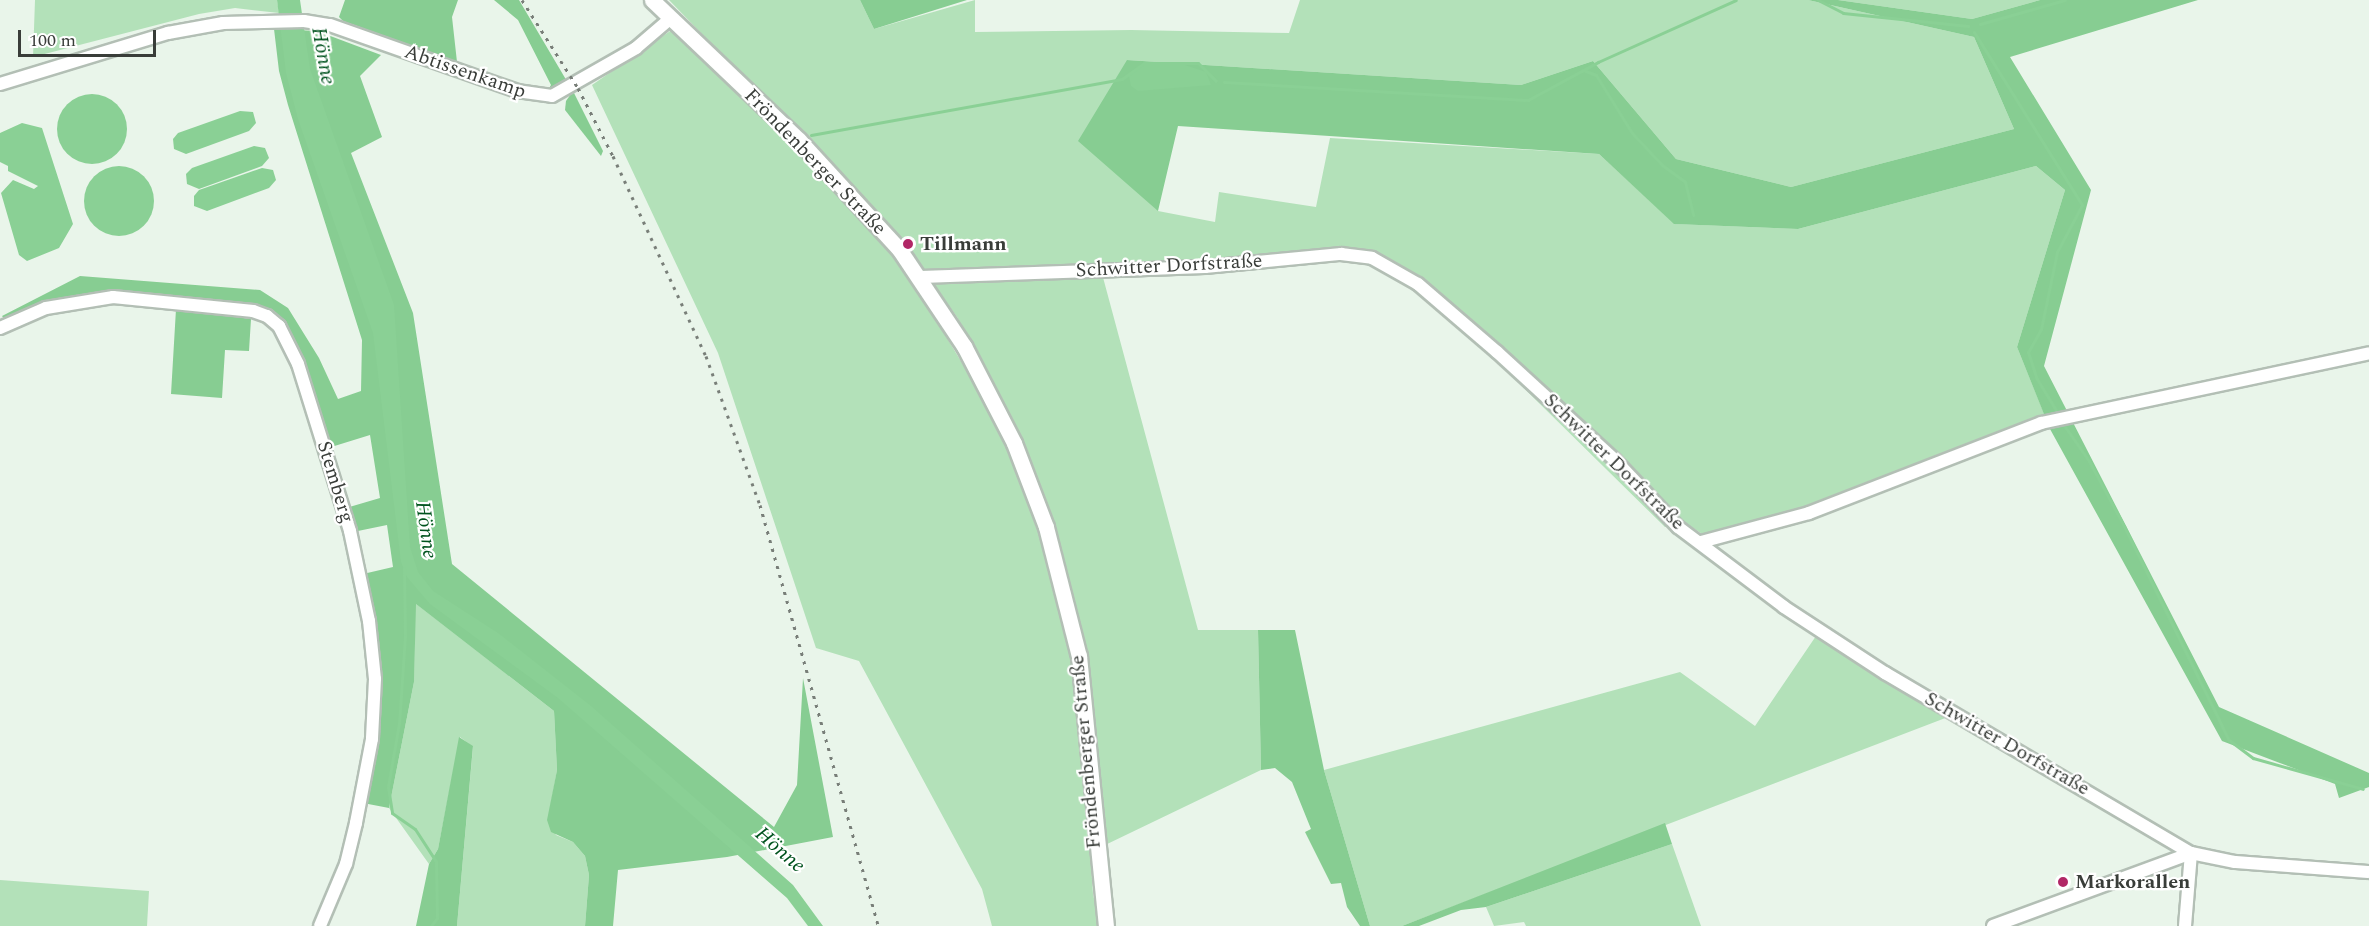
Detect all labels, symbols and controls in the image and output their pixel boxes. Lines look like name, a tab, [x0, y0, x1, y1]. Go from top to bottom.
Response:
scale bar	[21, 18, 159, 56]
water label: Hönne	[306, 25, 340, 87]
text: 100 m	[29, 27, 76, 54]
street label: Abtissenkamp	[401, 40, 529, 104]
street label: Fröndenberger Straße	[739, 84, 891, 240]
place label: Tillmann	[920, 232, 1007, 256]
marker: Tillmann	[901, 237, 915, 251]
street label: Schwitter Dorfstraße	[1075, 249, 1263, 283]
street label: Schwitter Dorfstraße	[1538, 388, 1690, 536]
street label: Stemberg	[311, 438, 359, 526]
water label: Hönne	[409, 500, 443, 560]
street label: Fröndenberger Straße	[1066, 654, 1106, 850]
street label: Schwitter Dorfstraße	[1920, 687, 2094, 801]
water label: Hönne	[750, 822, 810, 878]
place label: Markorallen	[2075, 870, 2190, 894]
marker: Markorallen	[2056, 875, 2070, 889]

